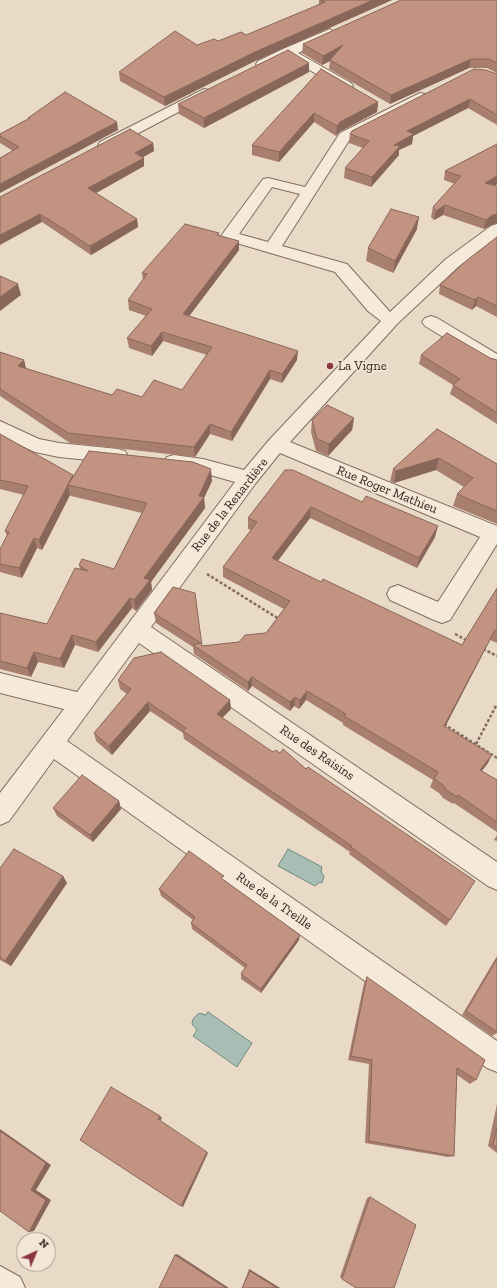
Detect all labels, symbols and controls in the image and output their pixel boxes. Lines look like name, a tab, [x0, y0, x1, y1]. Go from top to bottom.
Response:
place label: La Vigne	[338, 358, 387, 374]
marker: La Vigne	[325, 361, 335, 371]
street label: Rue de la Renardière	[188, 455, 272, 555]
street label: Rue Roger Mathieu	[334, 463, 440, 517]
street label: Rue des Raisins	[277, 722, 357, 784]
street label: Rue de la Treille	[233, 869, 315, 933]
north arrow	[16, 1232, 56, 1272]
text: N	[36, 1236, 52, 1251]

